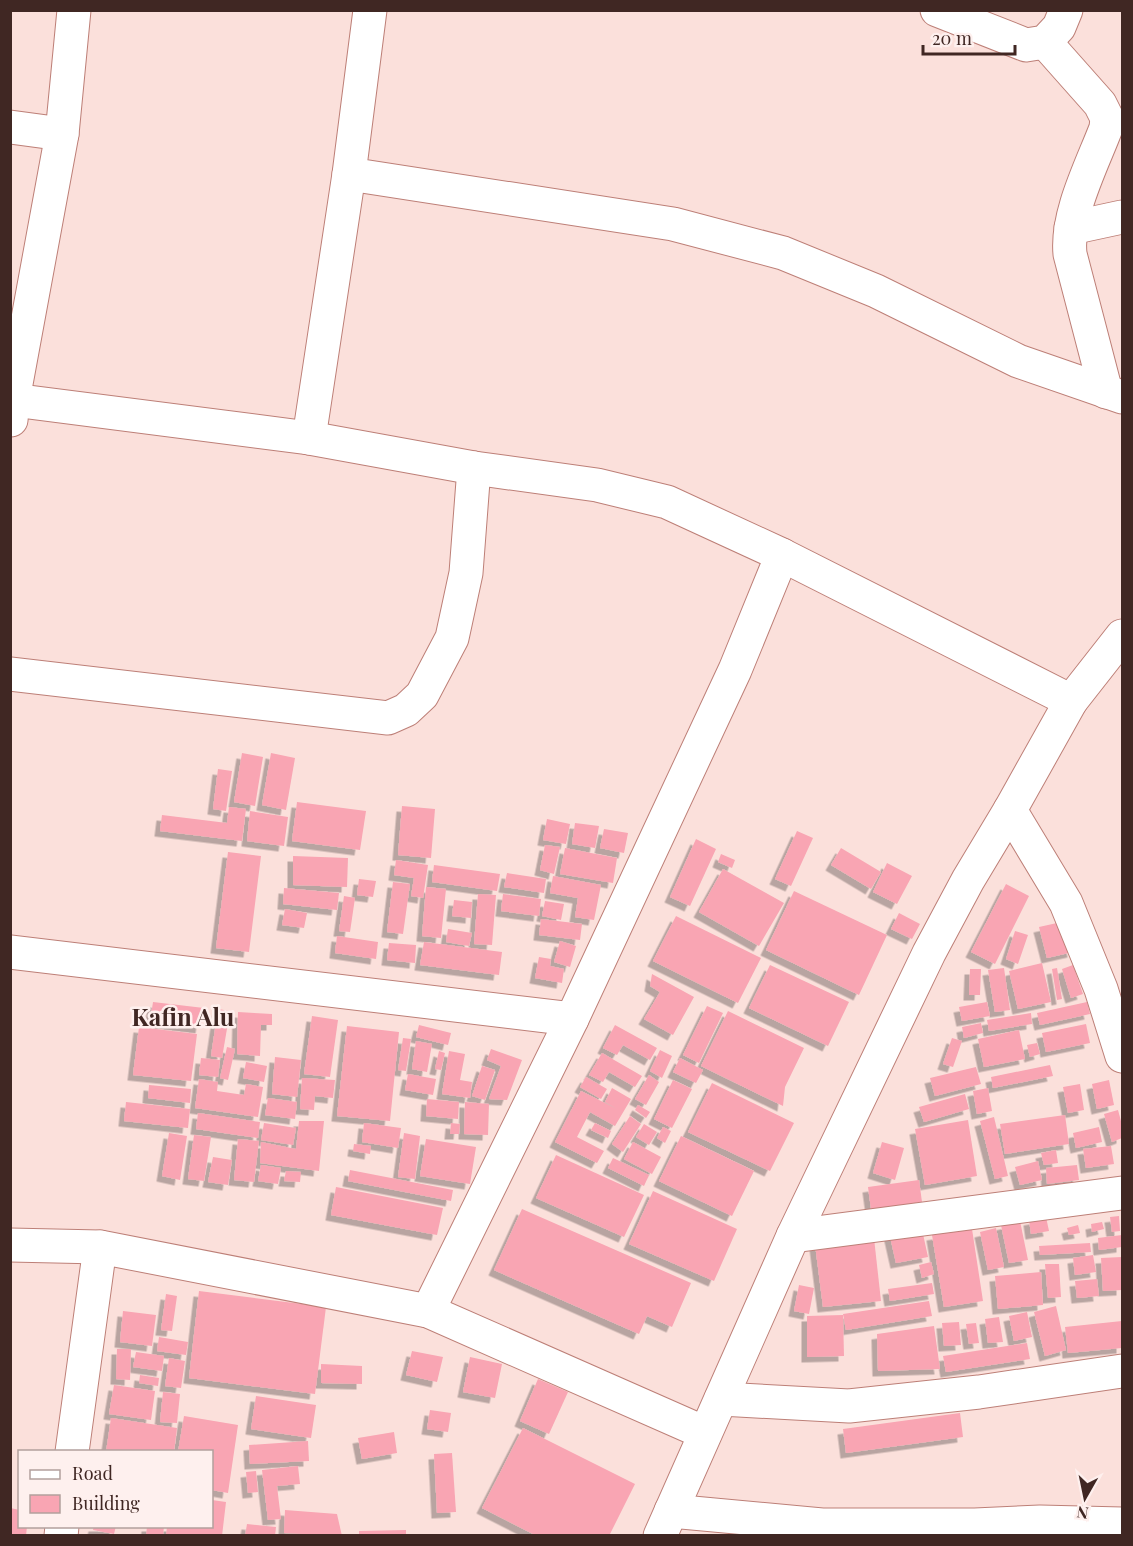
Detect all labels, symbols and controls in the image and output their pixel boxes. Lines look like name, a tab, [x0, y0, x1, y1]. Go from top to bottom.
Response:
scale bar	[923, 18, 1014, 56]
text: 20 m	[932, 26, 972, 50]
district label: Kafin Alu	[132, 1000, 235, 1032]
legend	[18, 1450, 213, 1528]
text: Road	[72, 1461, 113, 1485]
north arrow	[1055, 1468, 1115, 1528]
text: Building	[72, 1491, 140, 1515]
text: N	[1075, 1502, 1090, 1525]

